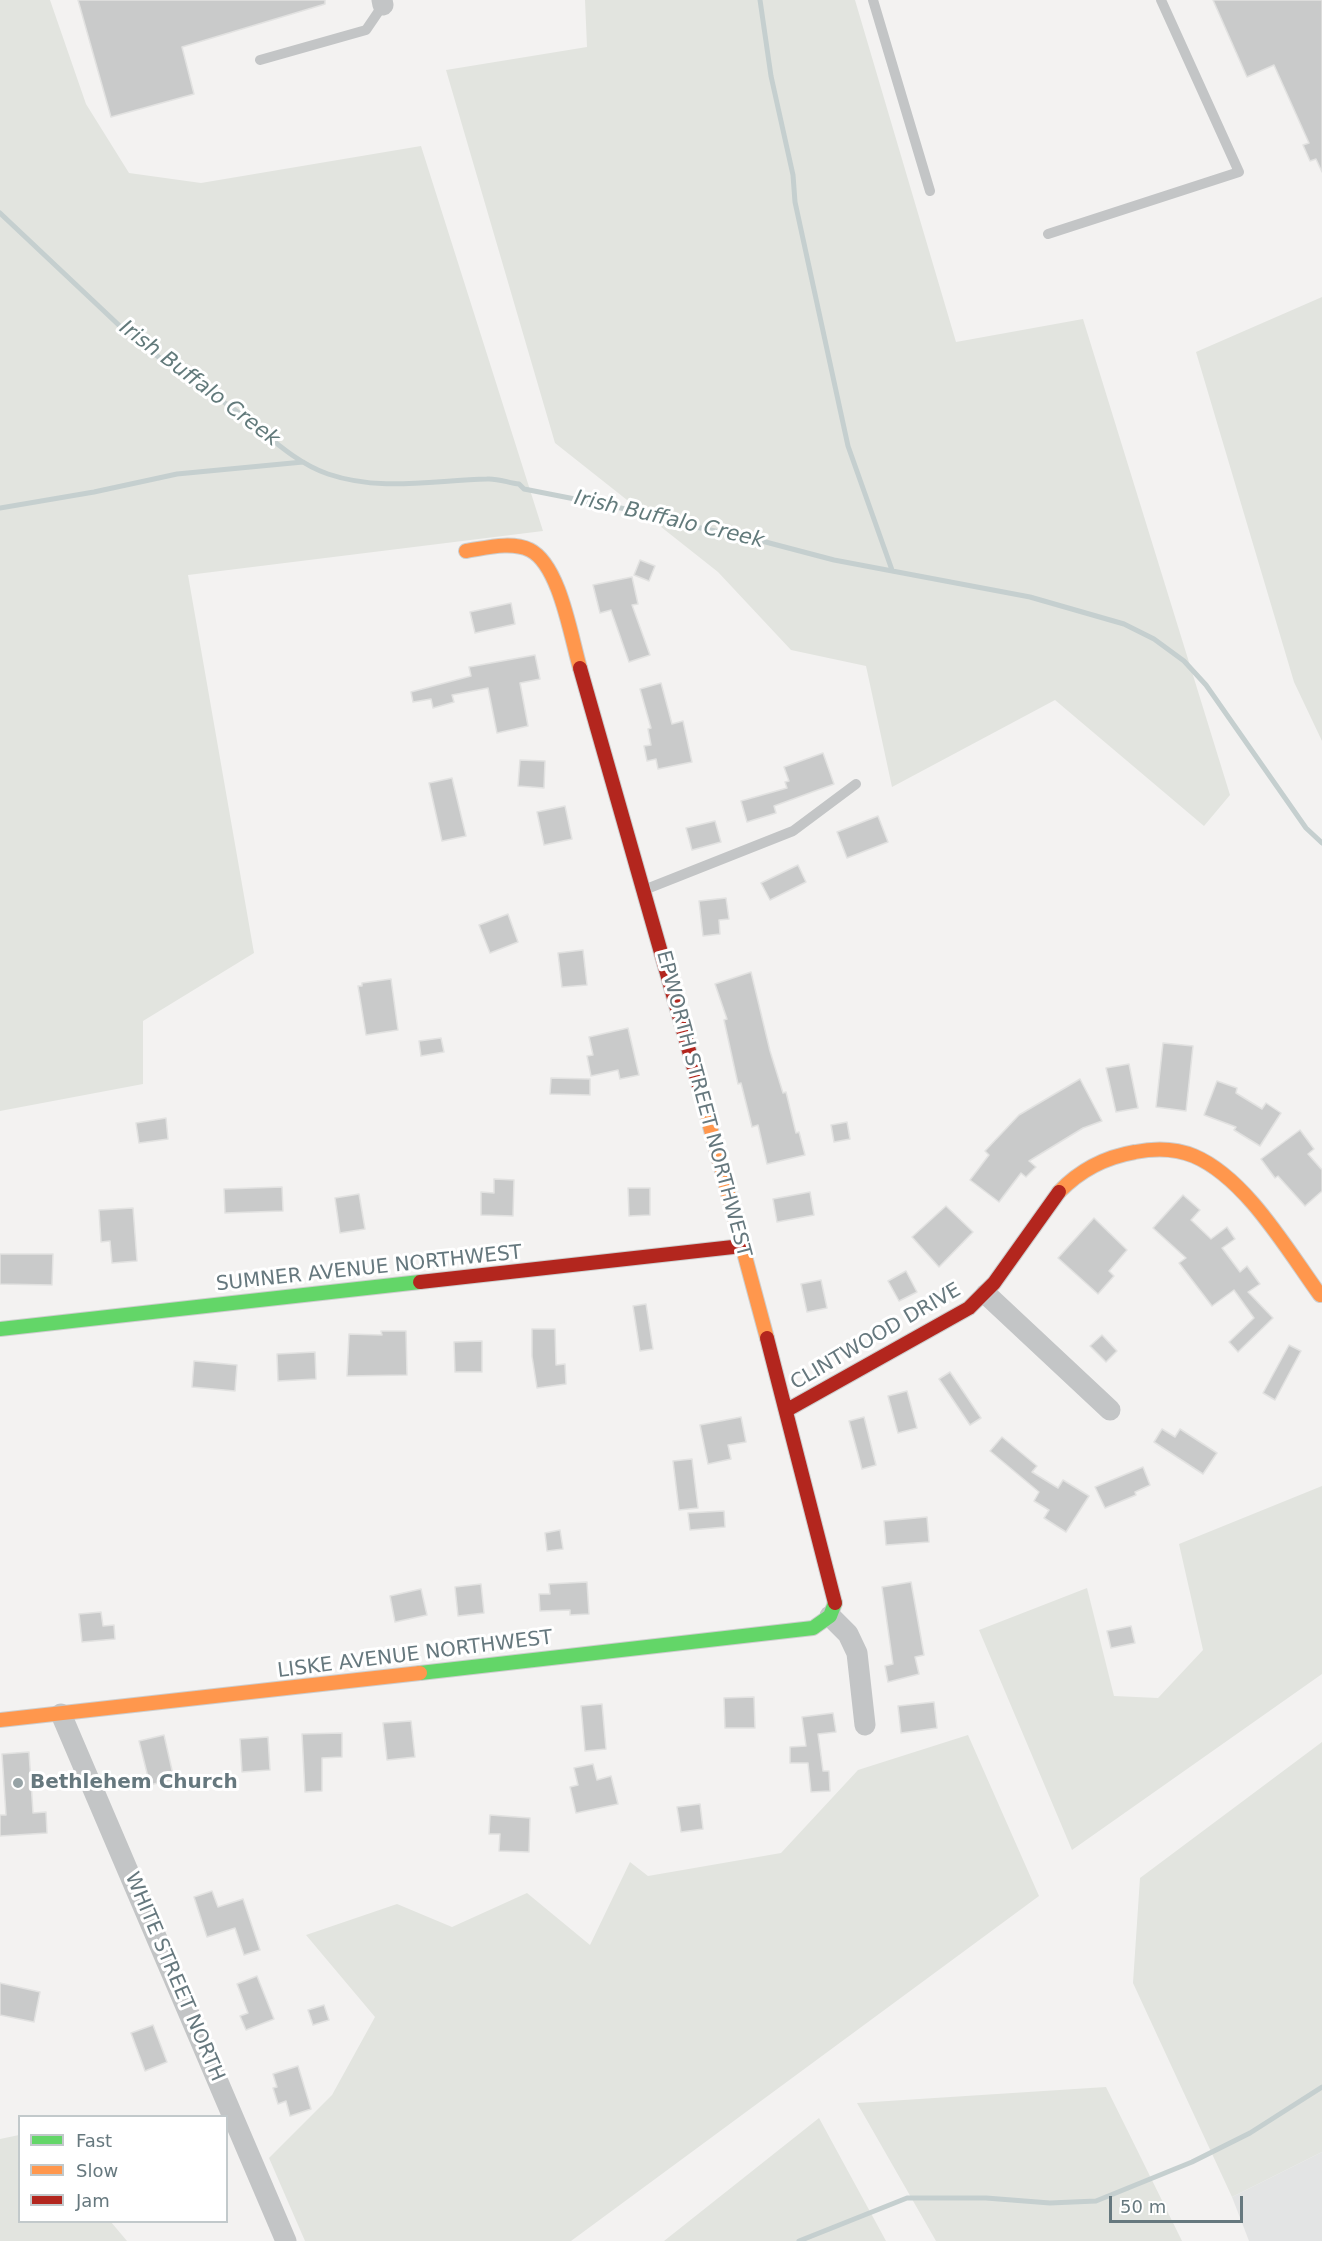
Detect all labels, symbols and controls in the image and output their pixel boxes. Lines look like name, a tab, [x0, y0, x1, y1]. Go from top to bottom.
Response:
water label: Irish Buffalo Creek	[114, 316, 284, 452]
water label: Irish Buffalo Creek	[572, 486, 766, 554]
street label: EPWORTH STREET NORTHWEST	[650, 948, 756, 1260]
street label: SUMNER AVENUE NORTHWEST	[215, 1241, 523, 1297]
street label: CLINTWOOD DRIVE	[787, 1278, 965, 1396]
street label: LISKE AVENUE NORTHWEST	[276, 1626, 554, 1684]
place label: Bethlehem Church	[30, 1771, 238, 1795]
marker: Bethlehem Church	[11, 1776, 25, 1790]
street label: WHITE STREET NORTH	[119, 1869, 229, 2085]
legend	[18, 2115, 228, 2223]
text: Fast	[76, 2130, 112, 2151]
text: Slow	[76, 2160, 118, 2181]
scale bar	[1112, 2184, 1246, 2222]
text: Jam	[76, 2190, 110, 2211]
text: 50 m	[1120, 2196, 1166, 2217]

